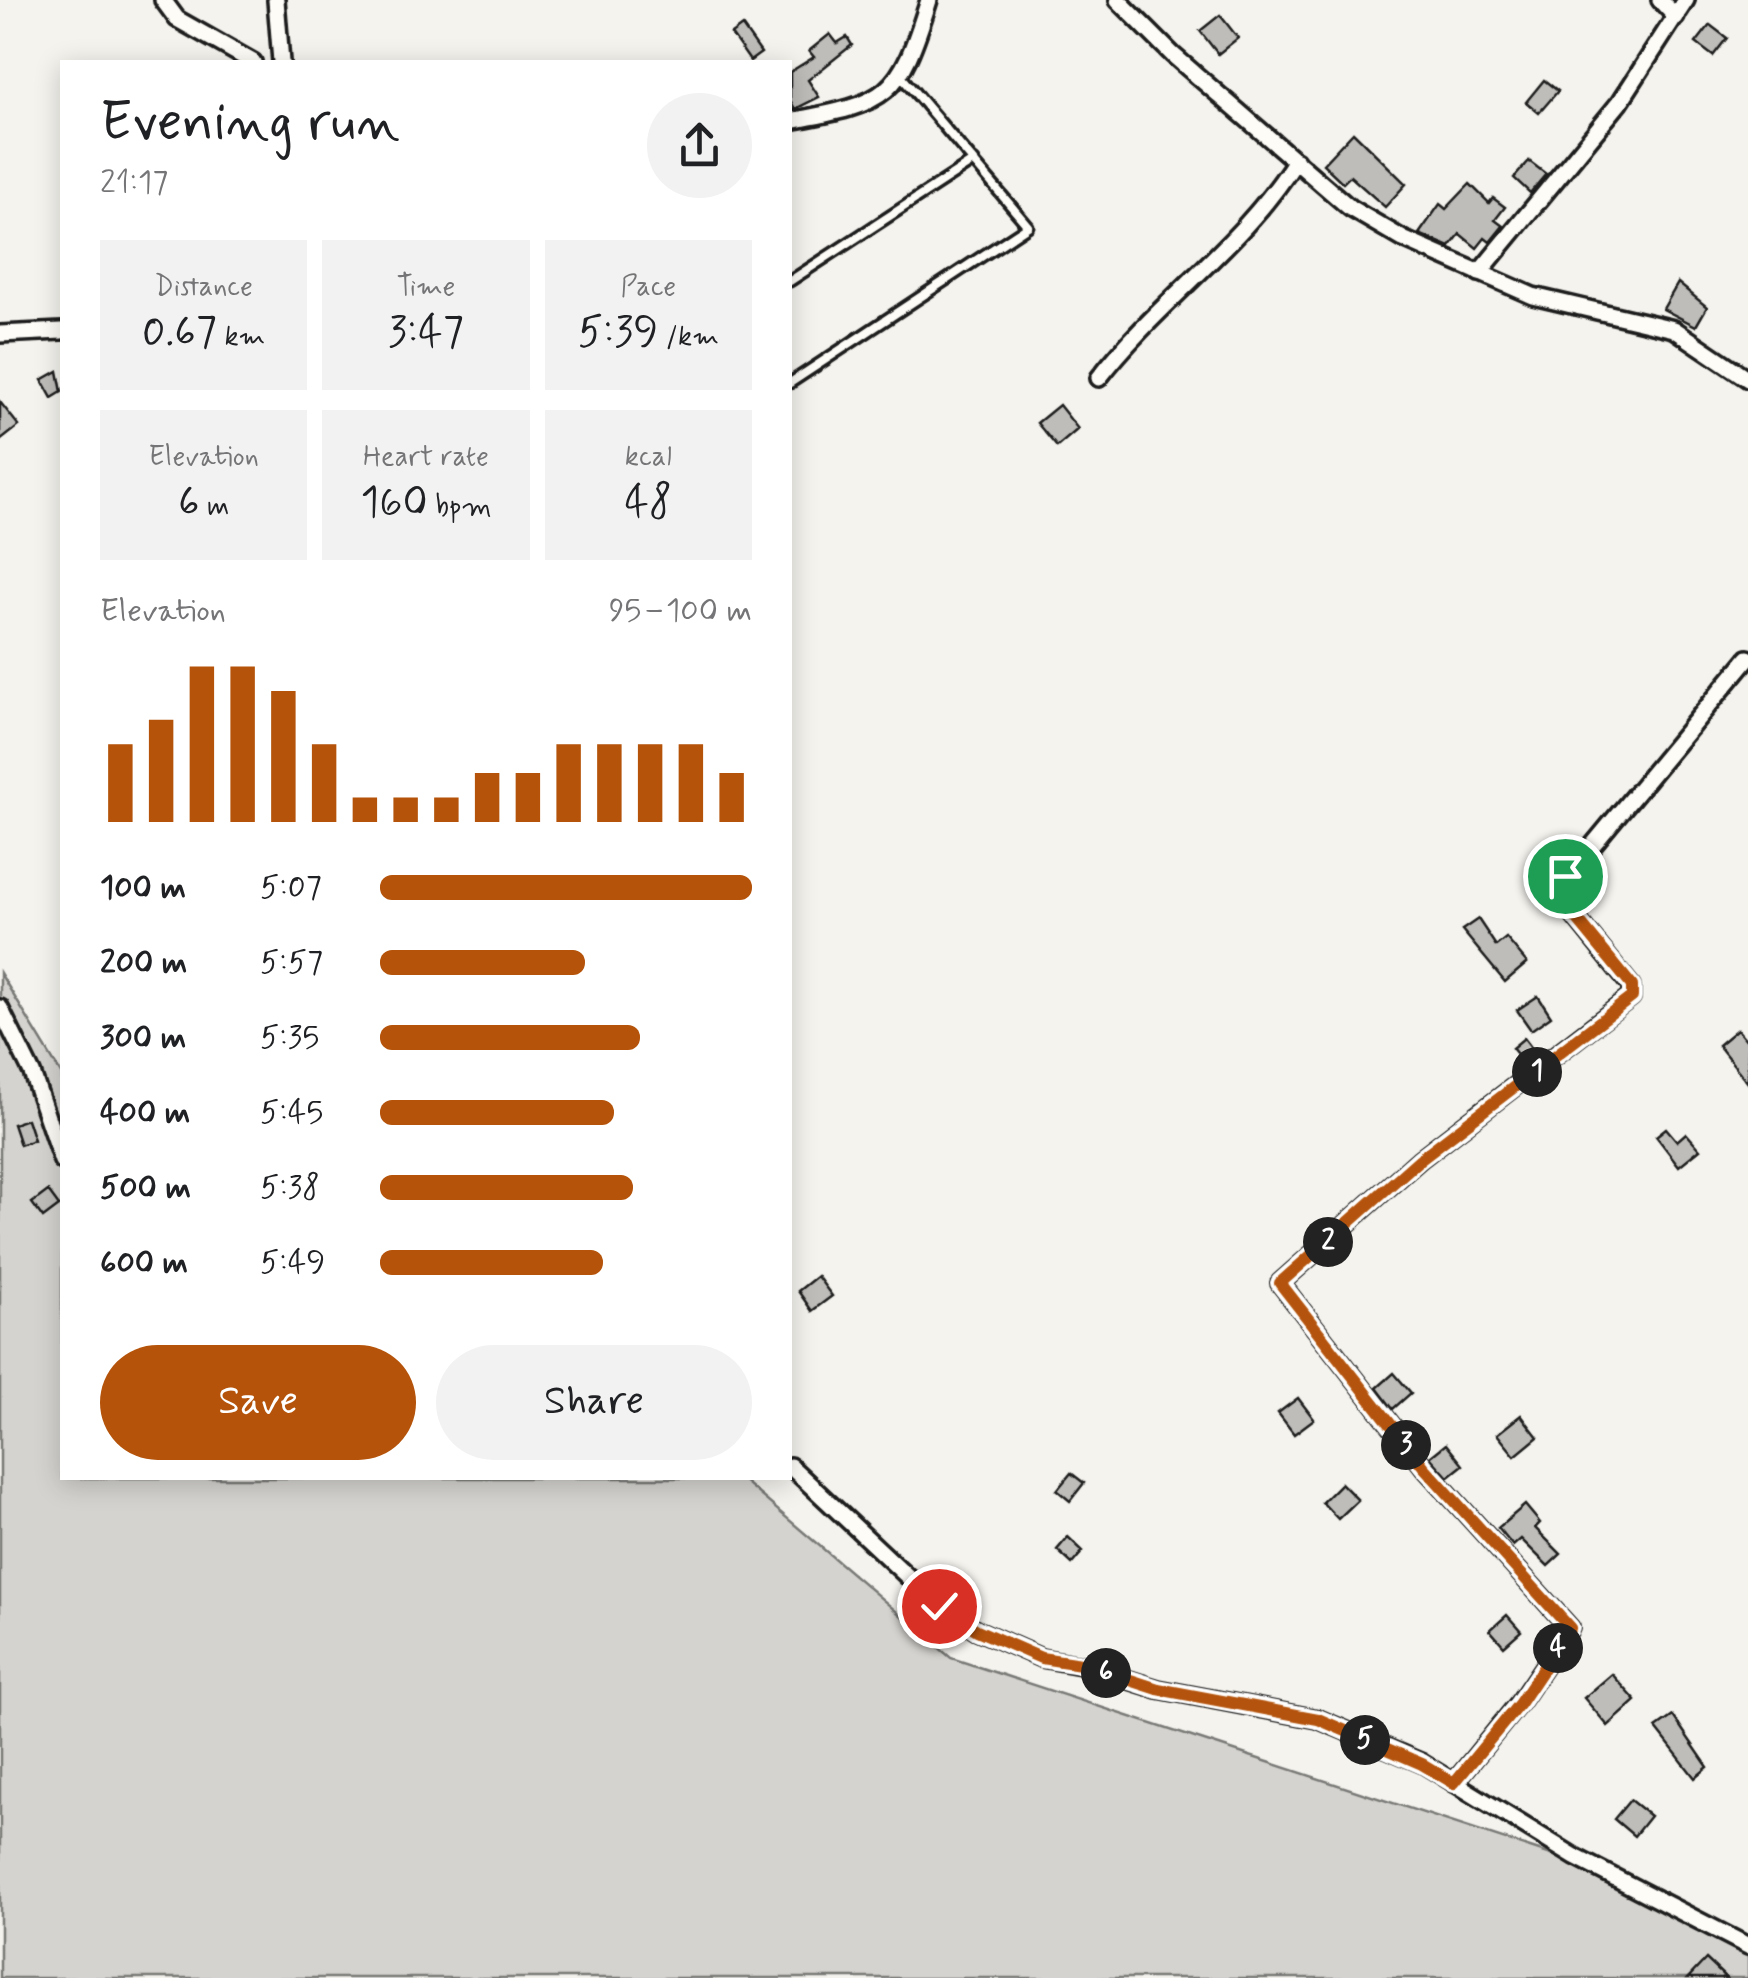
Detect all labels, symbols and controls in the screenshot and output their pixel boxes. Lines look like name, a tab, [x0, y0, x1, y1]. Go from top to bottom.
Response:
text: Evening run	[100, 88, 400, 160]
button: share	[647, 93, 752, 198]
text: 21:17	[100, 162, 168, 204]
text: Distance	[154, 269, 253, 306]
text: Time	[397, 269, 455, 306]
text: Pace	[620, 269, 676, 306]
text: 0.67	[142, 306, 217, 361]
text: 3:47	[388, 306, 464, 361]
text: 5:39	[578, 306, 658, 361]
text: km	[217, 319, 265, 356]
text: /km	[658, 319, 719, 356]
text: Elevation	[149, 439, 259, 476]
text: Heart rate	[363, 439, 489, 476]
text: kcal	[625, 439, 672, 476]
text: 6	[178, 476, 199, 531]
text: 160	[360, 476, 428, 531]
text: 48	[625, 476, 672, 531]
text: m	[199, 489, 229, 526]
text: bpm	[428, 489, 492, 526]
text: Elevation	[100, 590, 226, 632]
text: 95–100 m	[609, 590, 752, 632]
pin	[1523, 834, 1608, 919]
icon: arrive	[1538, 849, 1593, 904]
text: 100 m	[100, 867, 186, 909]
text: 5:07	[260, 867, 322, 909]
text: 200 m	[100, 942, 187, 984]
text: 5:57	[260, 942, 323, 984]
text: 300 m	[100, 1017, 186, 1059]
text: 5:35	[260, 1017, 319, 1059]
pin: 1	[1512, 1047, 1562, 1097]
text: 1	[1531, 1053, 1543, 1090]
text: 400 m	[100, 1092, 190, 1134]
text: 5:45	[260, 1092, 323, 1134]
text: 500 m	[100, 1167, 191, 1209]
text: 5:38	[260, 1167, 320, 1209]
pin: 2	[1303, 1217, 1353, 1267]
text: 2	[1321, 1223, 1335, 1260]
text: 600 m	[100, 1242, 188, 1284]
text: 5:49	[260, 1242, 325, 1284]
button: Save	[100, 1345, 416, 1460]
button: Share	[436, 1345, 752, 1460]
pin: 3	[1381, 1420, 1431, 1470]
text: 3	[1400, 1426, 1412, 1463]
pin	[897, 1564, 982, 1649]
icon: check	[912, 1579, 967, 1634]
pin: 4	[1533, 1623, 1583, 1673]
text: 4	[1550, 1629, 1566, 1666]
pin: 6	[1081, 1648, 1131, 1698]
text: 6	[1099, 1654, 1113, 1691]
pin: 5	[1340, 1715, 1390, 1765]
text: 5	[1357, 1721, 1373, 1758]

